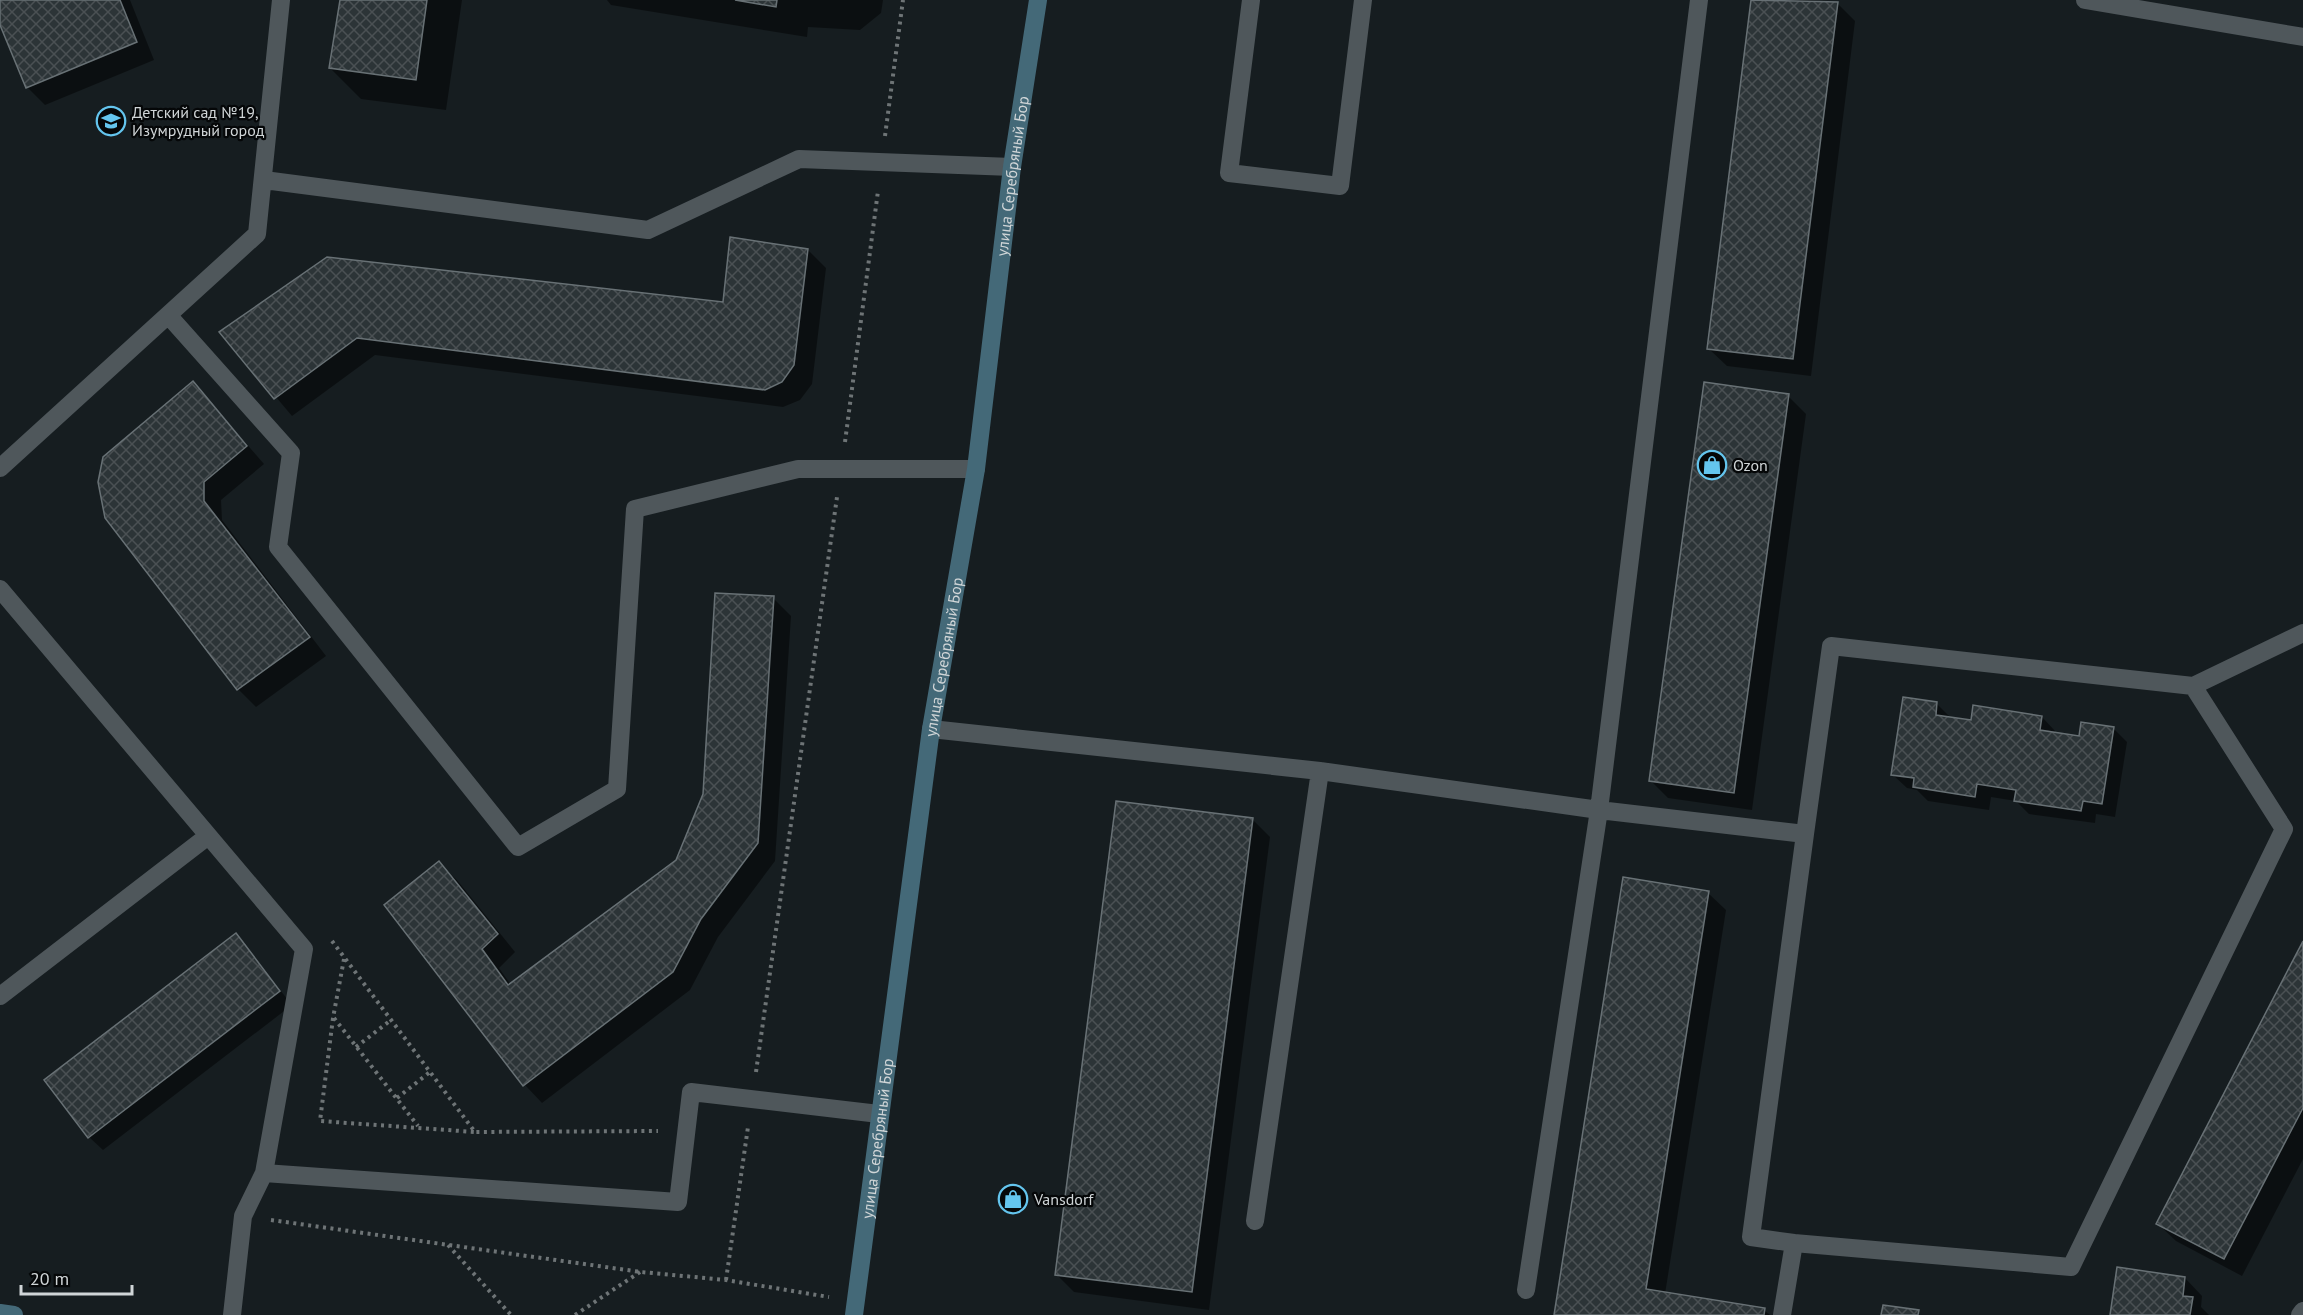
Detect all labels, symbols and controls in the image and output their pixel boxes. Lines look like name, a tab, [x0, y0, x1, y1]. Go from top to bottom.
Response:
street label: улица Серебряный Бор	[991, 95, 1033, 257]
place label: Детский сад №19, Изумрудный город	[132, 102, 265, 140]
school or university icon: Детский сад №19, Изумрудный город	[95, 105, 127, 137]
shop icon: Ozon	[1696, 449, 1728, 481]
place label: Ozon	[1733, 455, 1768, 475]
street label: улица Серебряный Бор	[920, 576, 967, 738]
street label: улица Серебряный Бор	[857, 1057, 898, 1220]
shop icon: Vansdorf	[997, 1183, 1029, 1215]
place label: Vansdorf	[1033, 1189, 1094, 1209]
scale bar	[21, 1258, 132, 1296]
text: 20 m	[30, 1267, 69, 1290]

